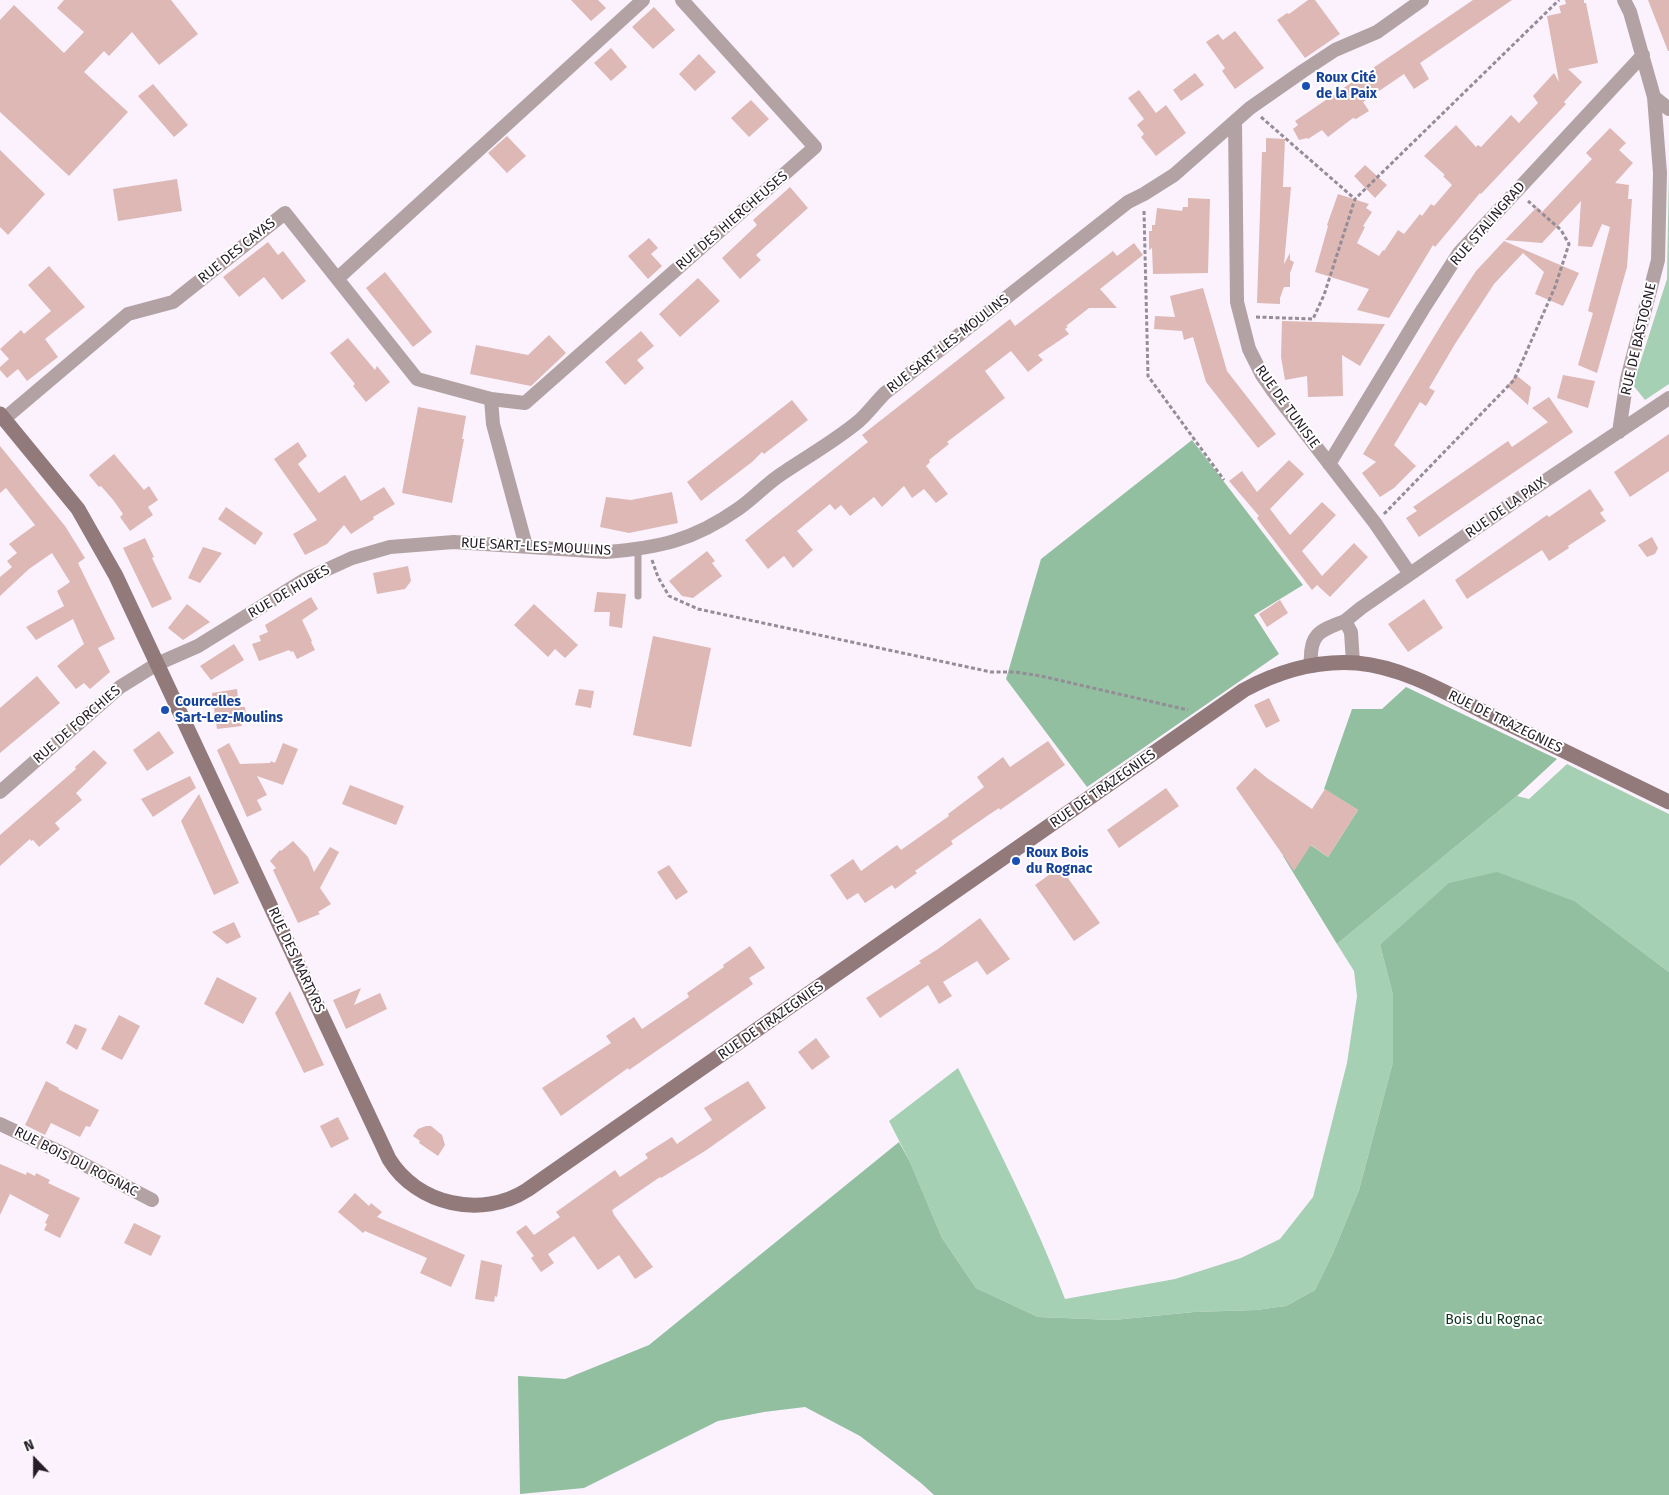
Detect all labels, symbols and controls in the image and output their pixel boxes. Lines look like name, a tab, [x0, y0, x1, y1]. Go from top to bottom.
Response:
place label: Roux Cité de la Paix	[1316, 70, 1377, 102]
marker: Roux Cité de la Paix	[1300, 80, 1312, 92]
street label: RUE DES HIERCHEUSES	[673, 168, 791, 274]
street label: RUE STALINGRAD	[1447, 179, 1529, 269]
street label: RUE DES CAYAS	[195, 215, 279, 287]
street label: RUE DE BASTOGNE	[1618, 281, 1660, 397]
street label: RUE SART-LES-MOULINS	[884, 291, 1012, 397]
street label: RUE DE TUNISIE	[1251, 362, 1323, 452]
street label: RUE DE LA PAIX	[1462, 474, 1550, 542]
street label: RUE SART-LES-MOULINS	[460, 535, 612, 559]
street label: RUE DE HUBES	[245, 562, 333, 622]
street label: RUE DE FORCHIES	[30, 683, 124, 767]
street label: RUE DE TRAZEGNIES	[1445, 687, 1565, 757]
place label: Courcelles Sart-Lez-Moulins	[175, 694, 283, 726]
marker: Courcelles Sart-Lez-Moulins	[159, 704, 171, 716]
street label: RUE DE TRAZEGNIES	[1047, 746, 1159, 832]
place label: Roux Bois du Rognac	[1026, 845, 1092, 878]
marker: Roux Bois du Rognac	[1010, 855, 1022, 867]
street label: RUE DES MARTYRS	[264, 905, 328, 1015]
street label: RUE DE TRAZEGNIES	[715, 978, 827, 1064]
street label: RUE BOIS DU ROGNAC	[11, 1123, 141, 1201]
park label: Bois du Rognac	[1445, 1312, 1543, 1328]
north arrow	[10, 1435, 60, 1485]
text: N	[22, 1436, 37, 1455]

